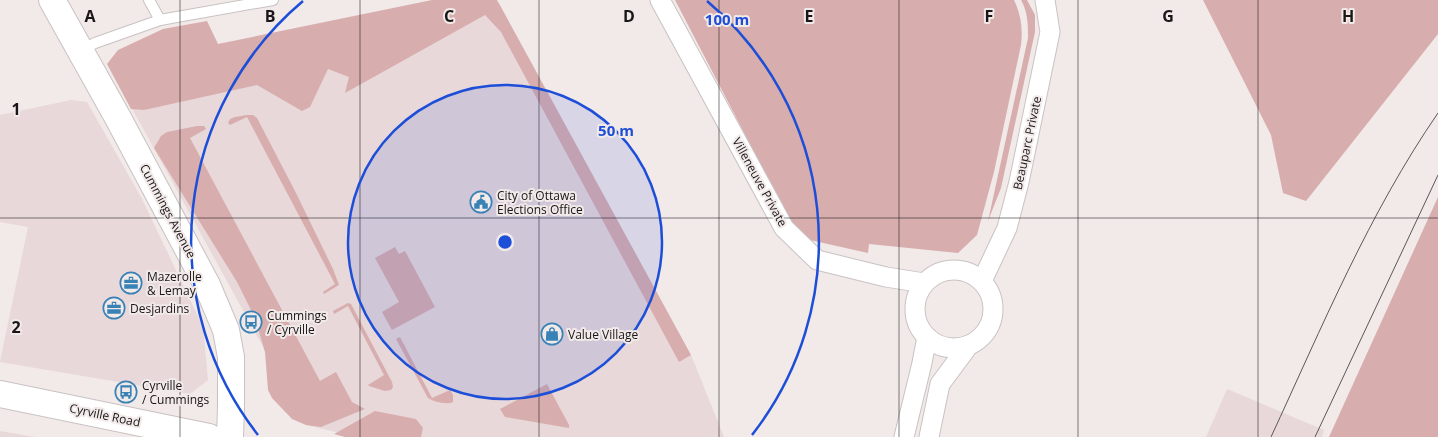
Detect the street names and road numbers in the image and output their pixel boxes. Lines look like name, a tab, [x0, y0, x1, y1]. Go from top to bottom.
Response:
street label: Beauparc Private	[1009, 94, 1045, 191]
street label: Villeneuve Private	[729, 135, 792, 230]
street label: Cummings Avenue	[136, 161, 200, 261]
street label: Cyrville Road	[68, 399, 142, 431]

